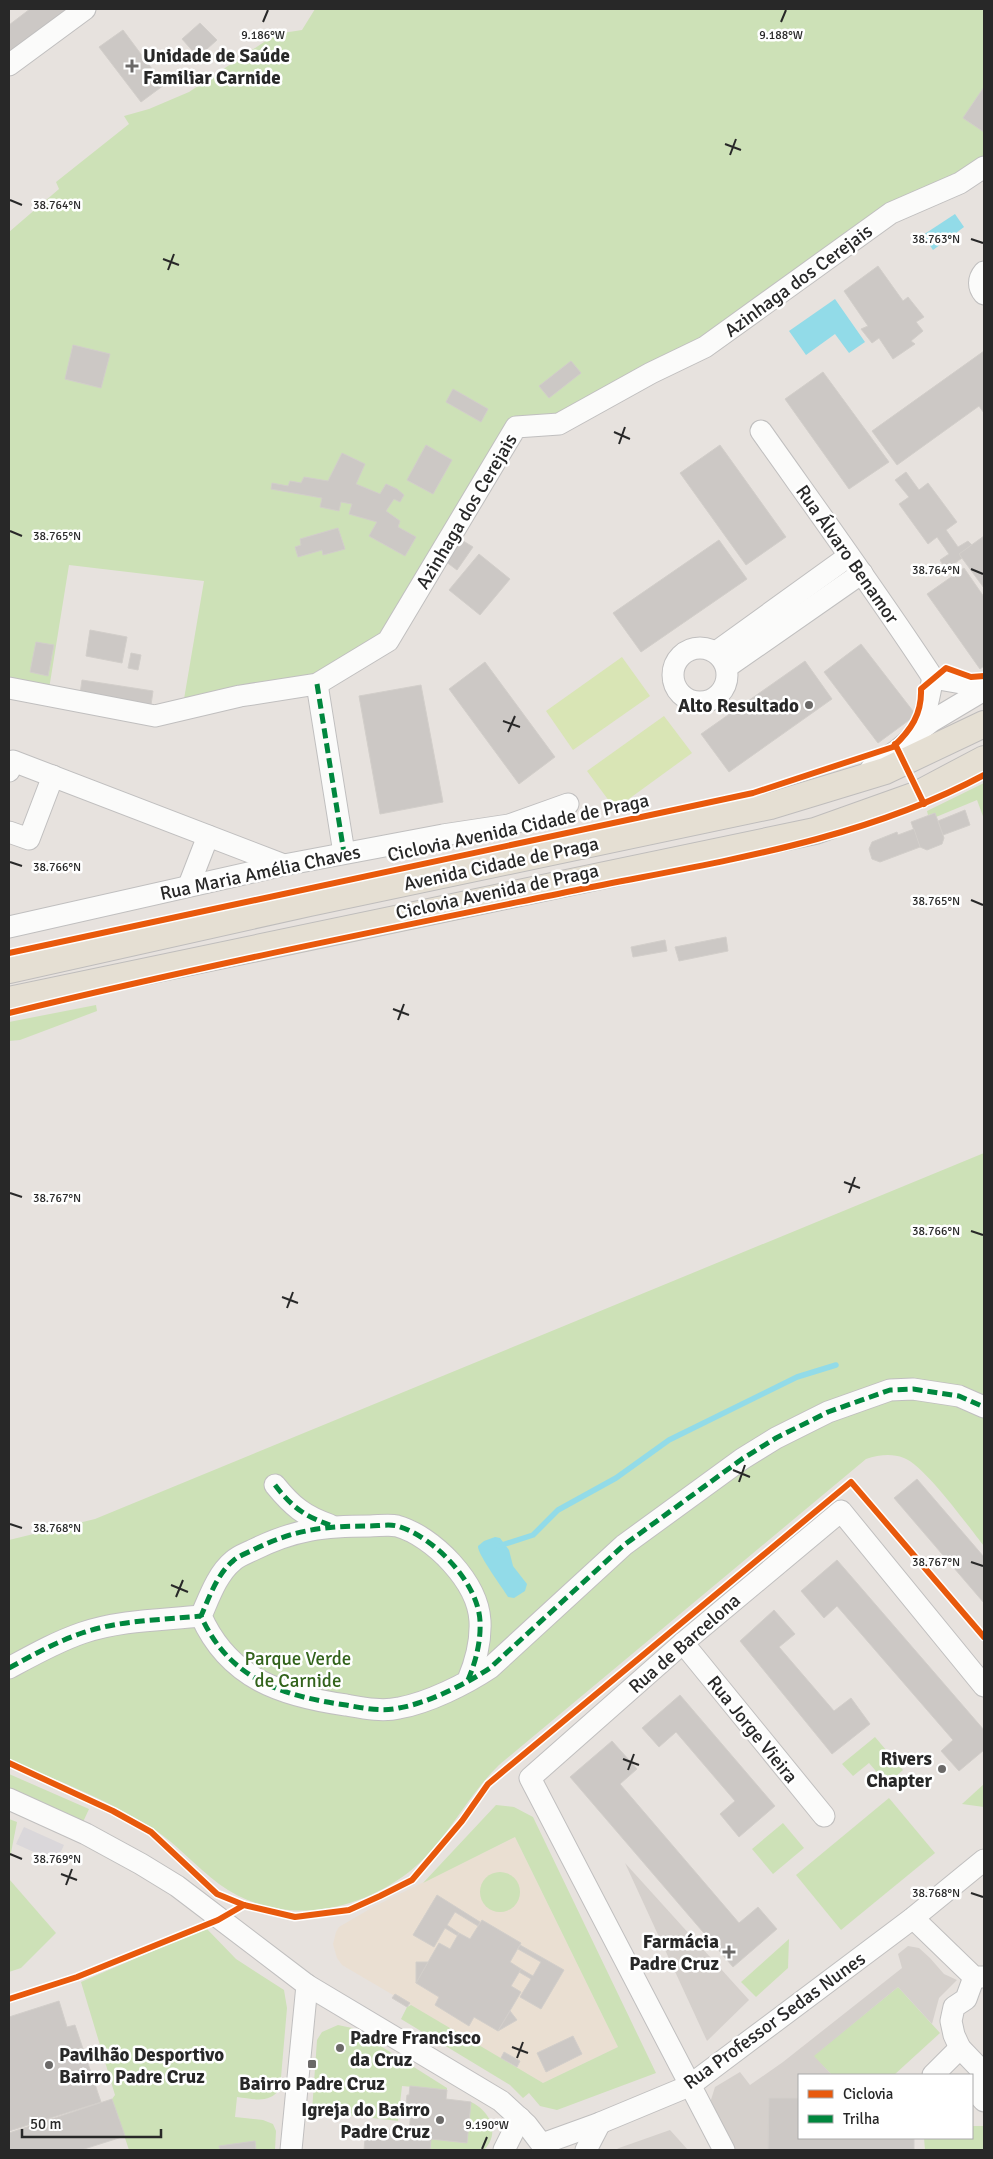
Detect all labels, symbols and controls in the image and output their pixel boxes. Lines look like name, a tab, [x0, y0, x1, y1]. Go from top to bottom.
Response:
text: 9.186°W	[241, 28, 285, 43]
text: 9.188°W	[759, 28, 803, 43]
place label: Unidade de Saúde Familiar Carnide	[143, 44, 290, 90]
marker: Unidade de Saúde Familiar Carnide	[125, 59, 139, 73]
text: 38.764°N	[33, 198, 81, 213]
street label: Azinhaga dos Cerejais	[720, 219, 877, 343]
text: 38.763°N	[912, 232, 960, 247]
street label: Azinhaga dos Cerejais	[411, 429, 523, 594]
street label: Rua Álvaro Benamor	[790, 481, 904, 629]
text: 38.765°N	[33, 529, 81, 544]
text: 38.764°N	[912, 563, 960, 578]
place label: Alto Resultado	[678, 694, 799, 718]
marker: Alto Resultado	[803, 699, 815, 711]
street label: Ciclovia Avenida Cidade de Praga	[385, 788, 651, 866]
street label: Avenida Cidade de Praga	[401, 831, 601, 895]
street label: Rua Maria Amélia Chaves	[158, 840, 363, 906]
street label: Ciclovia Avenida de Praga	[393, 859, 601, 925]
text: 38.766°N	[33, 860, 81, 875]
text: 38.765°N	[912, 894, 960, 909]
text: 38.767°N	[33, 1191, 81, 1206]
text: 38.766°N	[912, 1224, 960, 1239]
text: 38.768°N	[33, 1521, 81, 1536]
text: 38.767°N	[912, 1555, 960, 1570]
street label: Rua de Barcelona	[624, 1589, 745, 1699]
park label: Parque Verde de Carnide	[245, 1647, 351, 1693]
street label: Rua Jorge Vieira	[702, 1671, 803, 1788]
place label: Rivers Chapter	[866, 1747, 932, 1793]
marker: Rivers Chapter	[936, 1763, 948, 1775]
text: 38.769°N	[33, 1852, 81, 1867]
text: 38.768°N	[912, 1886, 960, 1901]
place label: Farmácia Padre Cruz	[629, 1930, 719, 1976]
marker: Farmácia Padre Cruz	[723, 1946, 735, 1958]
street label: Rua Professor Sedas Nunes	[679, 1947, 870, 2095]
place label: Padre Francisco da Cruz	[350, 2026, 481, 2072]
marker: Padre Francisco da Cruz	[334, 2042, 346, 2054]
place label: Pavilhão Desportivo Bairro Padre Cruz	[59, 2043, 224, 2089]
marker: Bairro Padre Cruz	[306, 2058, 318, 2070]
marker: Pavilhão Desportivo Bairro Padre Cruz	[43, 2059, 55, 2071]
place label: Bairro Padre Cruz	[239, 2072, 385, 2096]
legend	[798, 2074, 973, 2139]
text: Ciclovia	[843, 2085, 893, 2103]
place label: Igreja do Bairro Padre Cruz	[301, 2098, 430, 2144]
scale bar	[22, 2106, 161, 2138]
text: Trilha	[843, 2110, 880, 2128]
marker: Igreja do Bairro Padre Cruz	[434, 2114, 446, 2126]
text: 50 m	[30, 2115, 61, 2133]
text: 9.190°W	[465, 2118, 509, 2133]

